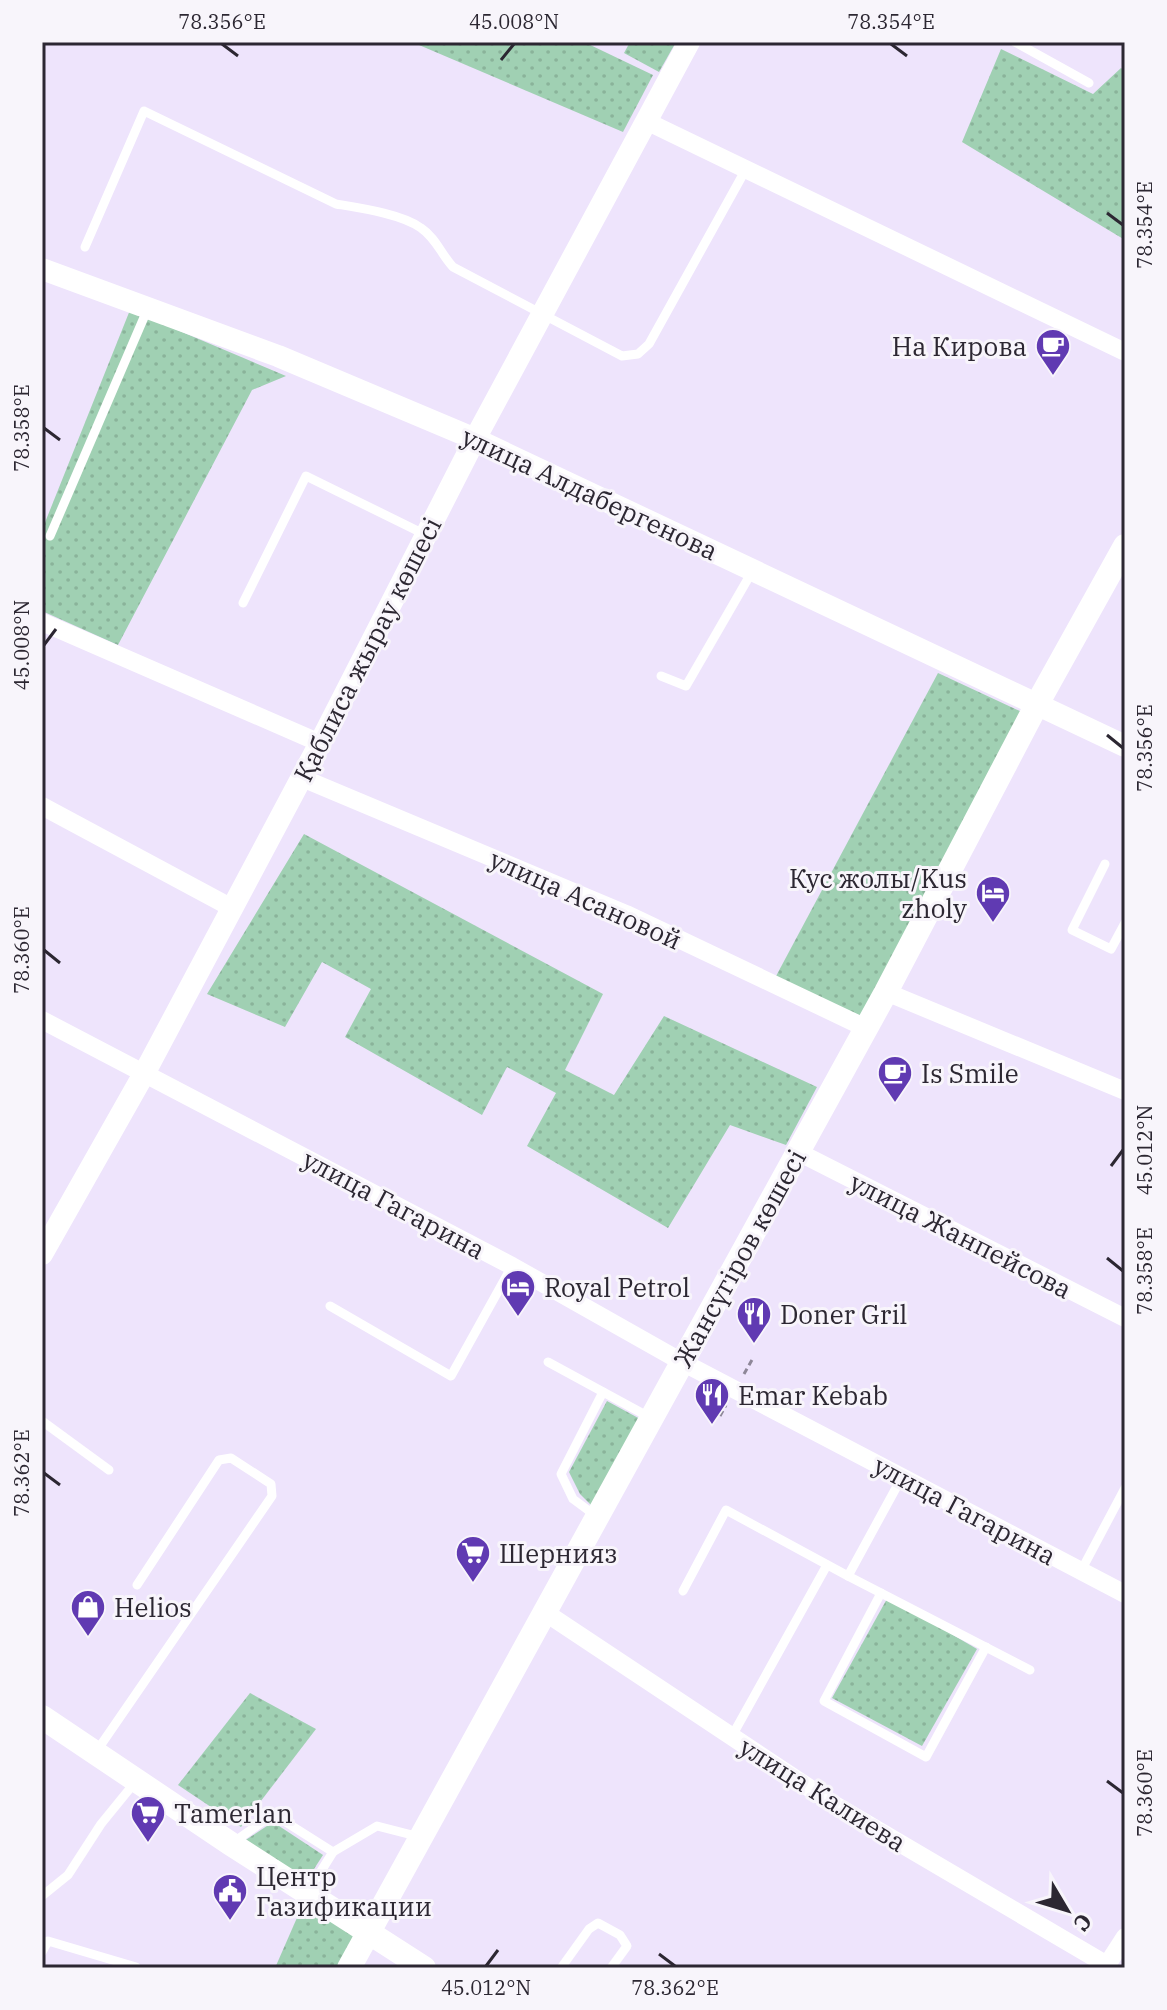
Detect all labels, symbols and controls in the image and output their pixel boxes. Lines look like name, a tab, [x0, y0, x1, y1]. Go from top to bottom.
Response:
text: 78.356°E	[178, 8, 266, 35]
text: 45.008°N	[469, 8, 559, 35]
text: 78.354°E	[847, 8, 935, 35]
text: 78.354°E	[1131, 181, 1158, 269]
cafe icon: На Кирова	[1034, 327, 1072, 377]
place label: На Кирова	[892, 329, 1027, 363]
text: 78.358°E	[8, 384, 35, 472]
street label: улица Алдабергенова	[457, 419, 723, 567]
street label: Қаблиса жырау көшесі	[286, 511, 448, 787]
text: 45.008°N	[8, 600, 35, 690]
text: 78.356°E	[1131, 704, 1158, 792]
street label: улица Асановой	[485, 841, 687, 957]
place label: Кус жолы/Kus zholy	[789, 861, 967, 925]
hotel icon: Кус жолы/Kus zholy	[974, 874, 1012, 924]
text: 78.360°E	[8, 906, 35, 994]
cafe icon: Is Smile	[876, 1054, 914, 1104]
place label: Is Smile	[921, 1056, 1019, 1090]
text: 45.012°N	[1131, 1105, 1158, 1195]
street label: улица Гагарина	[297, 1142, 491, 1266]
street label: Жансүгіров көшесі	[665, 1143, 813, 1373]
street label: улица Жанпейсова	[844, 1164, 1078, 1306]
text: 78.358°E	[1131, 1227, 1158, 1315]
hotel icon: Royal Petrol	[499, 1268, 537, 1318]
place label: Royal Petrol	[544, 1270, 690, 1304]
restaurant icon: Doner Gril	[735, 1295, 773, 1345]
place label: Doner Gril	[780, 1297, 907, 1331]
restaurant icon: Emar Kebab	[693, 1376, 731, 1426]
place label: Emar Kebab	[738, 1378, 888, 1412]
text: 78.362°E	[8, 1429, 35, 1517]
street label: улица Гагарина	[868, 1448, 1062, 1572]
supermarket icon: Шернияз	[454, 1534, 492, 1584]
place label: Шернияз	[499, 1536, 618, 1570]
shop icon: Helios	[69, 1588, 107, 1638]
place label: Helios	[114, 1590, 192, 1624]
street label: улица Калиева	[733, 1729, 913, 1859]
text: 78.360°E	[1131, 1749, 1158, 1837]
supermarket icon: Tamerlan	[129, 1794, 167, 1844]
place label: Tamerlan	[174, 1796, 293, 1830]
place label: Центр Газификации	[256, 1859, 432, 1923]
north arrow	[1027, 1870, 1107, 1950]
public building icon: Центр Газификации	[211, 1872, 249, 1922]
text: С	[1067, 1908, 1099, 1937]
text: 45.012°N	[441, 1974, 531, 2001]
text: 78.362°E	[631, 1974, 719, 2001]

